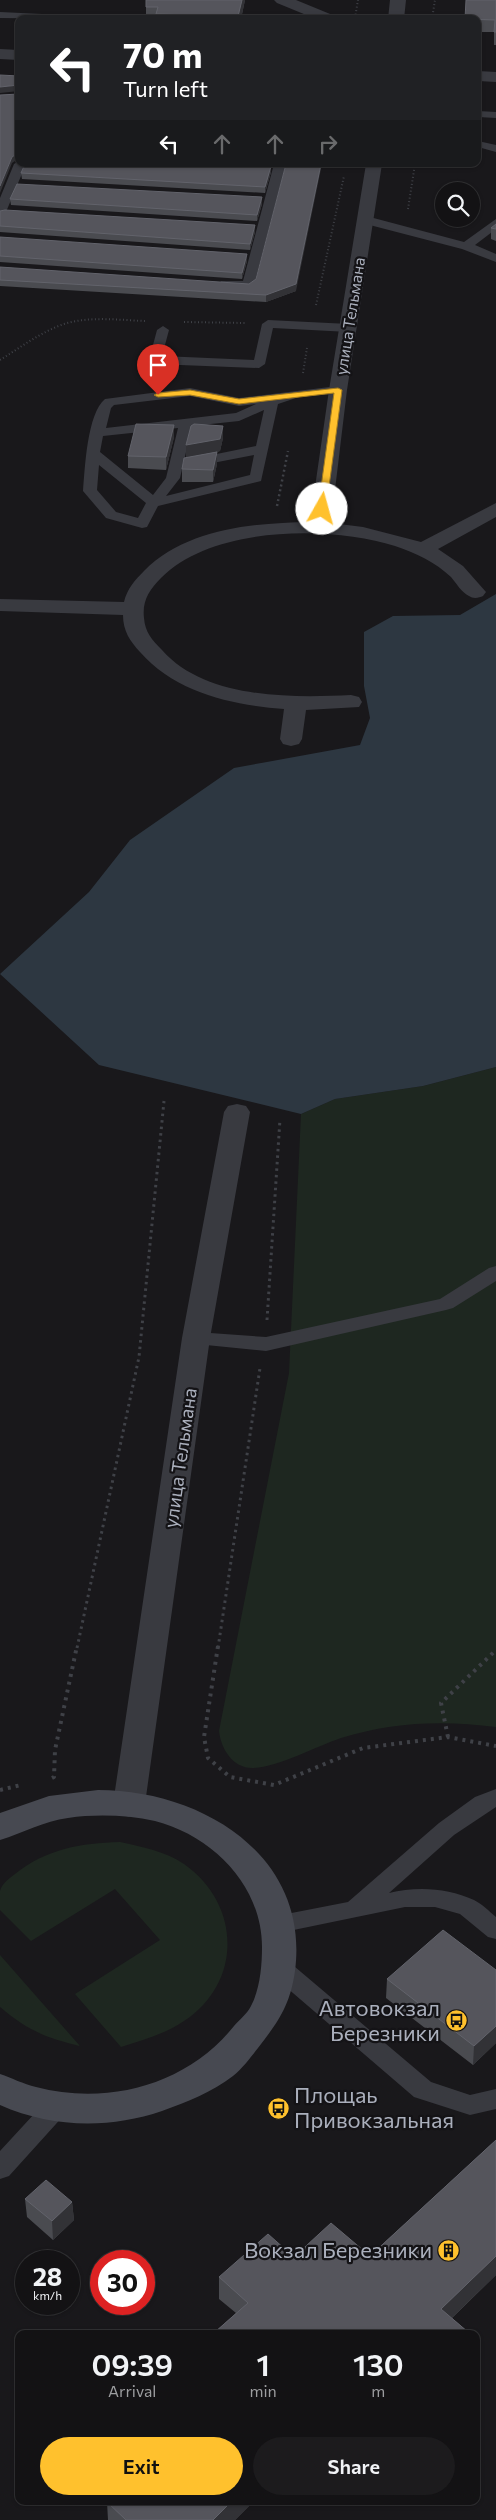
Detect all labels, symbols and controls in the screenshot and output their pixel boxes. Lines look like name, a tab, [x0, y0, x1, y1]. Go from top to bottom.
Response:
text: 70 m	[123, 32, 203, 75]
icon: left	[40, 35, 105, 100]
text: Turn left	[123, 75, 208, 102]
icon: left	[155, 130, 183, 158]
icon: ahead	[208, 130, 236, 158]
icon: ahead	[261, 130, 289, 158]
icon: right	[314, 130, 342, 158]
map controls	[435, 182, 480, 227]
button: search	[435, 182, 480, 227]
street label: улица Тельмана	[331, 256, 368, 376]
pin	[137, 344, 179, 395]
icon: arrive	[144, 351, 172, 379]
position arrow	[295, 482, 347, 534]
street label: улица Тельмана	[158, 1386, 201, 1529]
place label: Автовокзал Березники	[318, 1994, 440, 2046]
bus stop icon: Автовокзал Березники	[444, 2009, 468, 2033]
place label: Площаь Привокзальная	[294, 2081, 454, 2133]
bus stop icon: Площаь Привокзальная	[266, 2096, 290, 2120]
place label: Вокзал Березники	[244, 2236, 432, 2263]
building icon: Вокзал Березники	[436, 2238, 460, 2262]
speed limit sign: 30	[90, 2250, 155, 2315]
text: 28	[33, 2261, 62, 2291]
text: km/h	[33, 2288, 62, 2302]
text: 09:39	[91, 2345, 173, 2382]
text: 1	[256, 2345, 270, 2382]
text: 130	[353, 2345, 404, 2382]
text: Arrival	[108, 2381, 156, 2400]
text: min	[249, 2381, 277, 2400]
text: m	[371, 2381, 385, 2400]
button: Exit	[40, 2437, 243, 2495]
button: Share	[253, 2437, 455, 2495]

